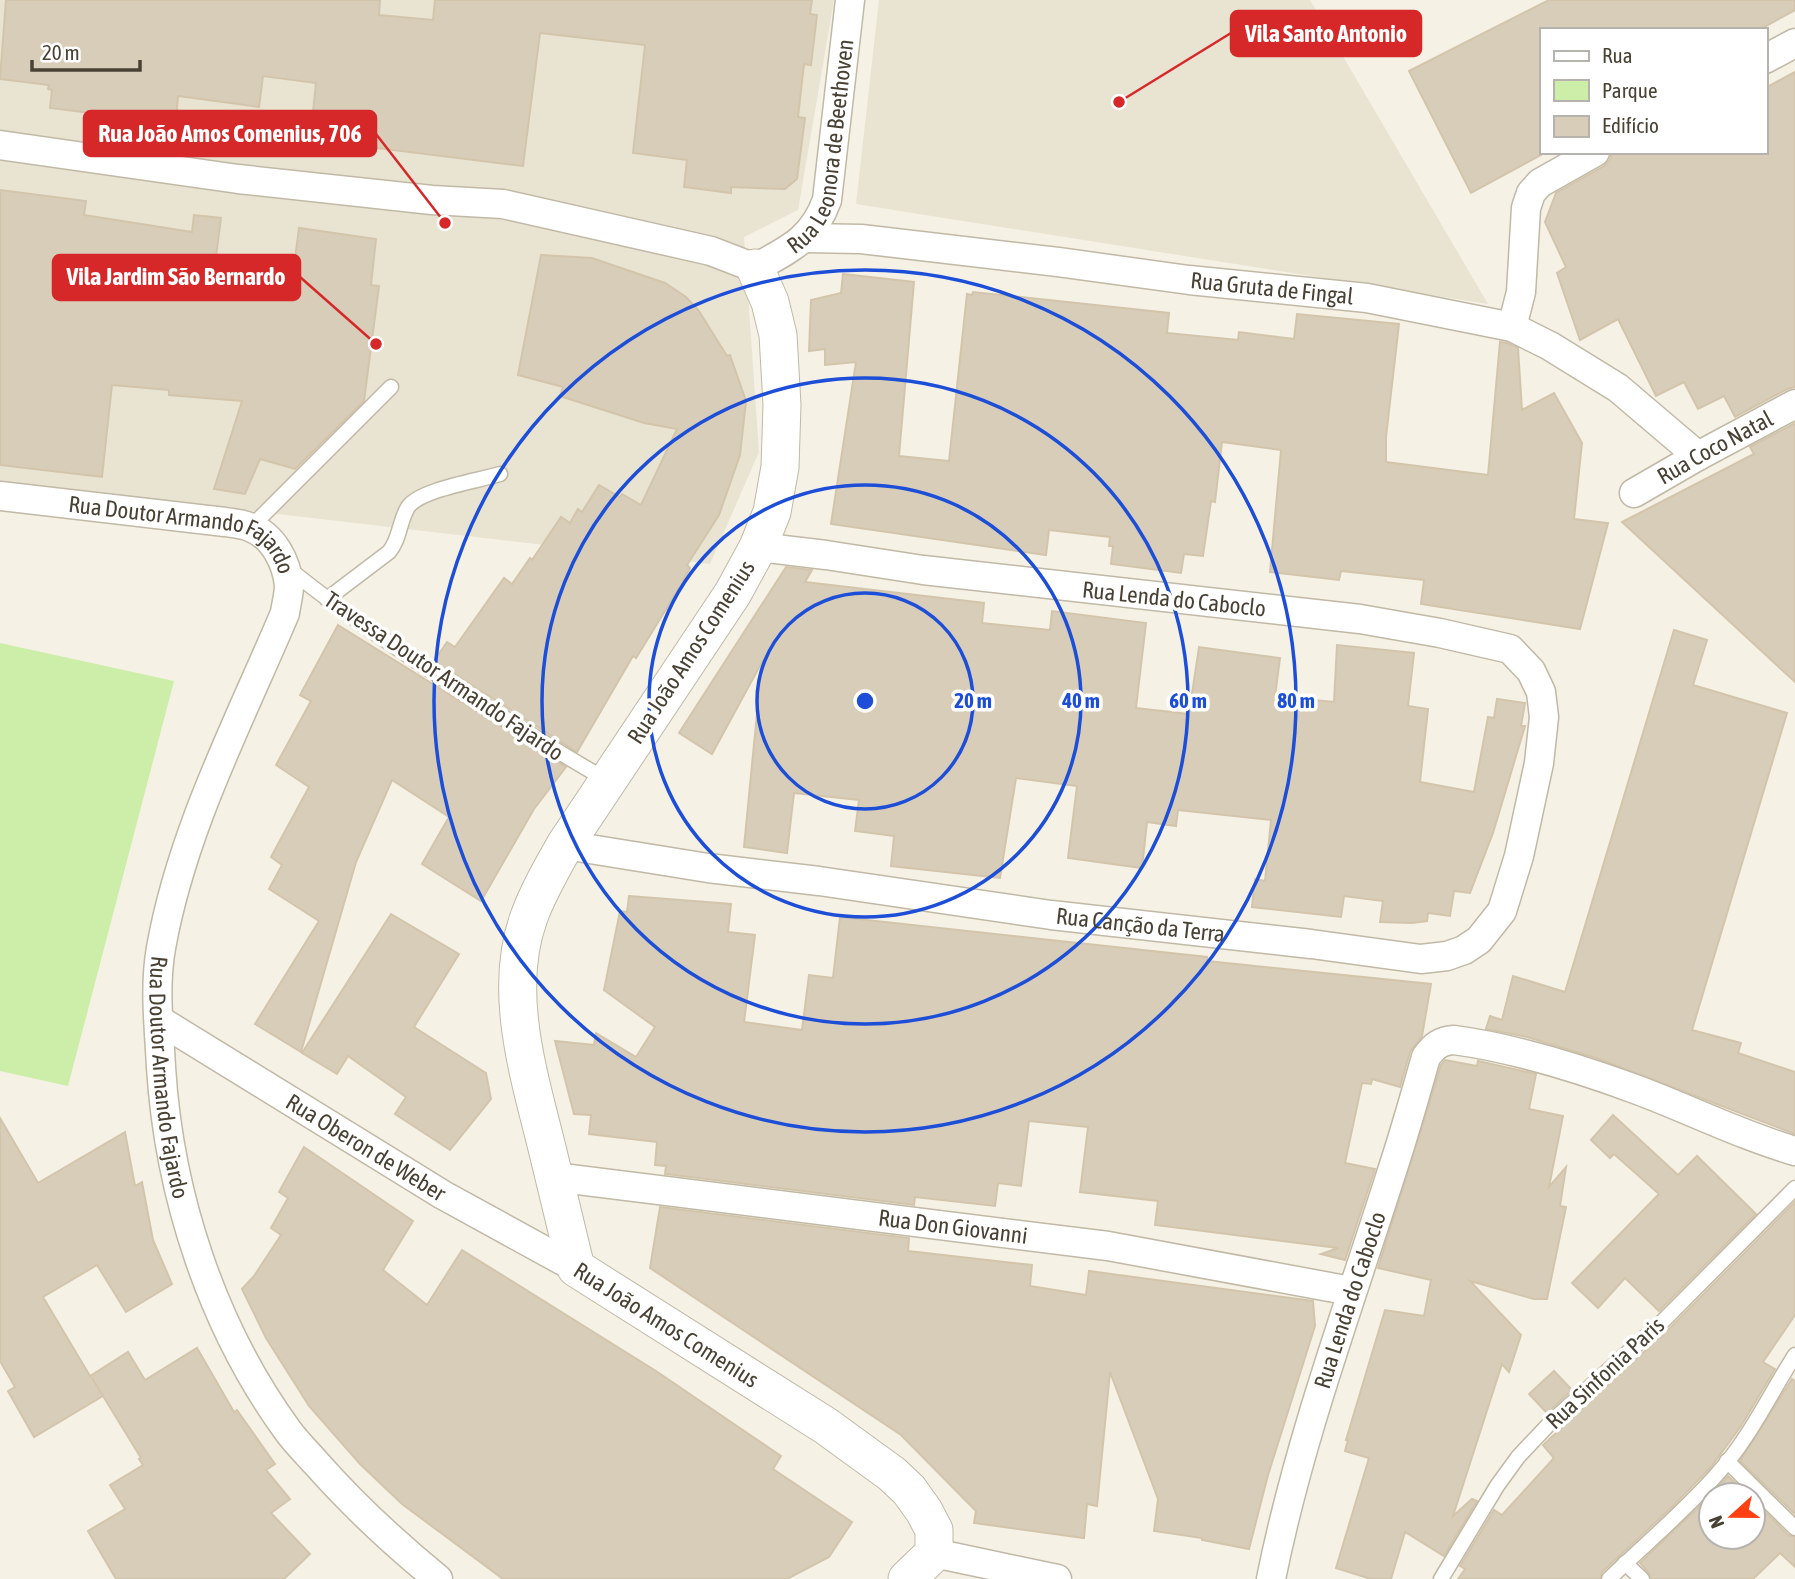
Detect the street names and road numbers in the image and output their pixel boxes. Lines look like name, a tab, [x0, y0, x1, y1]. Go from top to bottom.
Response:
street label: Rua Leonora de Beethoven	[782, 38, 858, 259]
street label: Rua Gruta de Fingal	[1189, 267, 1355, 310]
street label: Rua Coco Natal	[1653, 405, 1777, 490]
street label: Rua Doutor Armando Fajardo	[67, 491, 299, 577]
street label: Rua João Amos Comenius	[622, 556, 760, 748]
street label: Rua Lenda do Caboclo	[1081, 576, 1267, 622]
street label: Travessa Doutor Armando Fajardo	[320, 586, 568, 766]
street label: Rua Canção da Terra	[1055, 903, 1226, 947]
street label: Rua Doutor Armando Fajardo	[144, 955, 194, 1201]
street label: Rua Oberon de Weber	[281, 1089, 451, 1207]
street label: Rua Don Giovanni	[877, 1205, 1029, 1249]
street label: Rua Lenda do Caboclo	[1309, 1208, 1391, 1392]
street label: Rua João Amos Comenius	[569, 1257, 763, 1393]
street label: Rua Sinfonia Paris	[1541, 1312, 1669, 1434]

